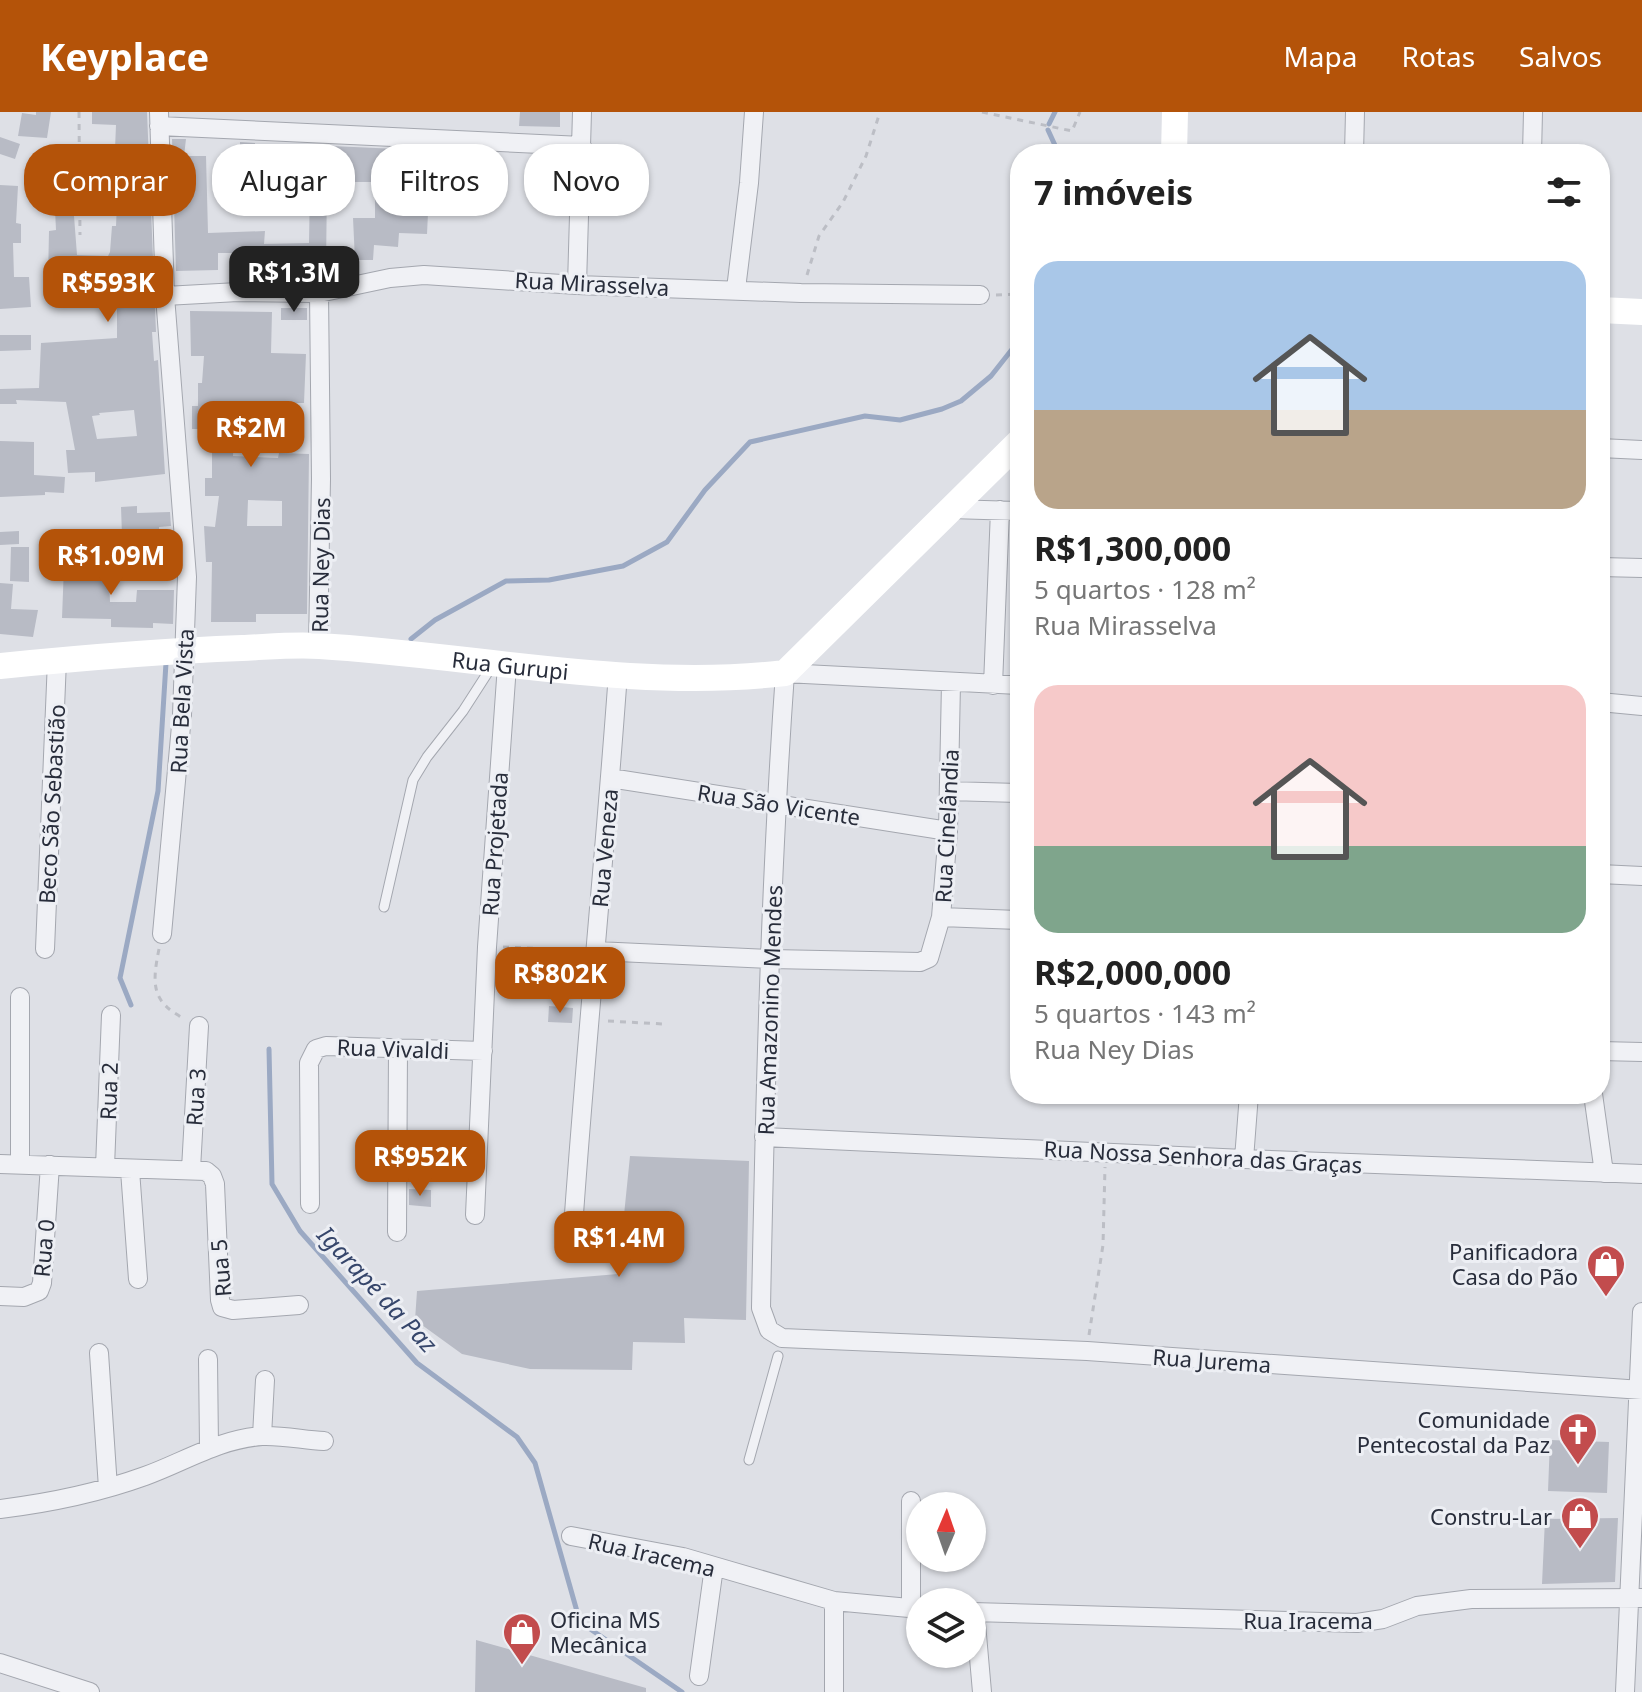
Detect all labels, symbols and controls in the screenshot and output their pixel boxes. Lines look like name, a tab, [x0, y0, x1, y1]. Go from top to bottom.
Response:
text: Keyplace	[40, 30, 209, 82]
text: Mapa	[1283, 37, 1358, 75]
text: Rotas	[1402, 37, 1475, 75]
text: Salvos	[1519, 37, 1602, 75]
chip: Comprar	[24, 144, 196, 216]
chip: Alugar	[212, 144, 355, 216]
chip: Filtros	[371, 144, 508, 216]
chip: Novo	[524, 144, 649, 216]
text: 7 imóveis	[1034, 169, 1193, 215]
icon: filters	[1542, 170, 1586, 214]
pin: R$1.3M	[229, 246, 359, 314]
text: R$1.3M	[247, 254, 341, 290]
pin: R$593K	[43, 256, 173, 324]
text: R$593K	[61, 264, 155, 300]
street label: Rua Mirasselva	[514, 264, 670, 302]
icon: home	[1238, 313, 1382, 457]
pin: R$2M	[204, 401, 298, 469]
text: R$2M	[215, 409, 287, 445]
street label: Rua Ney Dias	[304, 497, 336, 633]
text: R$1,300,000	[1034, 525, 1231, 571]
pin: R$1.09M	[37, 529, 185, 597]
text: R$1.09M	[57, 537, 165, 573]
text: 5 quartos · 128 m²	[1034, 571, 1256, 607]
text: Rua Mirasselva	[1034, 607, 1217, 643]
street label: Rua Bela Vista	[162, 628, 200, 774]
street label: Rua Gurupi	[450, 644, 570, 686]
street label: Beco São Sebastião	[31, 703, 71, 905]
icon: home	[1238, 737, 1382, 881]
street label: Rua Cinelândia	[927, 748, 965, 904]
street label: Rua Projetada	[474, 771, 514, 917]
street label: Rua São Vicente	[695, 776, 863, 832]
street label: Rua Veneza	[584, 787, 624, 909]
street label: Rua Amazonino Mendes	[750, 884, 788, 1136]
pin: R$802K	[495, 947, 625, 1015]
text: R$2,000,000	[1034, 949, 1231, 995]
text: R$802K	[513, 955, 607, 991]
text: 5 quartos · 143 m²	[1034, 995, 1256, 1031]
street label: Rua Vivaldi	[336, 1031, 450, 1065]
text: Rua Ney Dias	[1034, 1031, 1194, 1067]
street label: Rua 2	[92, 1062, 124, 1120]
street label: Rua 3	[178, 1067, 212, 1127]
pin: R$952K	[355, 1130, 485, 1198]
street label: Rua Nossa Senhora das Graças	[1043, 1133, 1363, 1179]
text: R$952K	[373, 1138, 467, 1174]
pin: R$1.4M	[554, 1211, 684, 1279]
street label: Rua 0	[26, 1218, 60, 1278]
water label: Igarapé da Paz	[310, 1218, 445, 1360]
text: R$1.4M	[572, 1219, 666, 1255]
place label: Panificadora Casa do Pão	[1449, 1236, 1578, 1291]
street label: Rua 5	[203, 1238, 237, 1298]
shop icon: Panificadora Casa do Pão	[1585, 1243, 1627, 1298]
street label: Rua Jurema	[1152, 1341, 1272, 1379]
place label: Comunidade Pentecostal da Paz	[1357, 1404, 1550, 1459]
church icon: Comunidade Pentecostal da Paz	[1557, 1411, 1599, 1466]
north arrow	[906, 1492, 986, 1572]
map controls	[906, 1492, 986, 1668]
shop icon: Constru-Lar	[1559, 1495, 1601, 1550]
place label: Constru-Lar	[1430, 1501, 1552, 1531]
street label: Rua Iracema	[585, 1525, 719, 1583]
button: layers	[906, 1588, 986, 1668]
place label: Oficina MS Mecânica	[550, 1604, 660, 1659]
street label: Rua Iracema	[1243, 1605, 1373, 1635]
shop icon: Oficina MS Mecânica	[501, 1611, 543, 1666]

